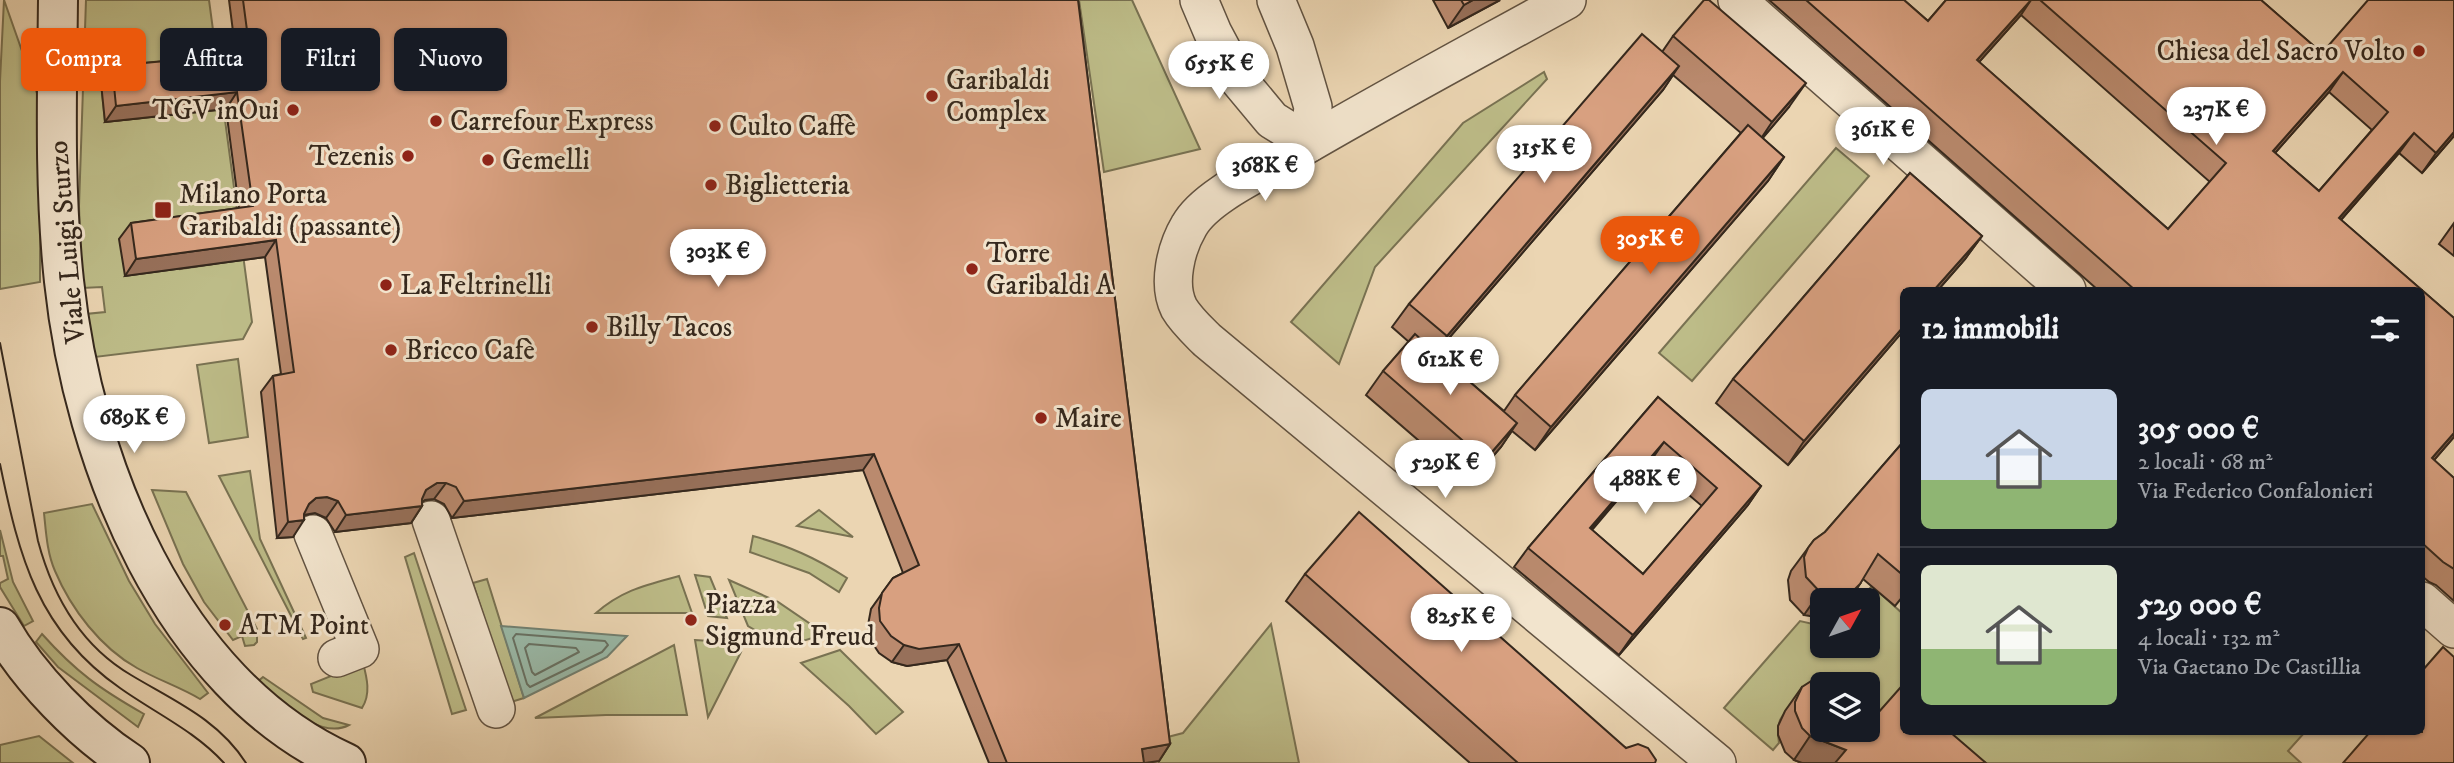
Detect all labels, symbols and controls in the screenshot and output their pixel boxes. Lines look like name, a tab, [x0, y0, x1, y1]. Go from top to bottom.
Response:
chip: Compra	[21, 28, 146, 91]
chip: Affitta	[160, 28, 267, 91]
chip: Filtri	[281, 28, 380, 91]
chip: Nuovo	[394, 28, 507, 91]
place label: Chiesa del Sacro Volto	[2156, 34, 2405, 69]
pin: 655K €	[1162, 42, 1276, 101]
marker: Chiesa del Sacro Volto	[2411, 43, 2427, 59]
text: 655K €	[1184, 49, 1254, 78]
place label: Garibaldi Complex	[946, 63, 1050, 130]
marker: Garibaldi Complex	[924, 88, 940, 104]
pin: 237K €	[2159, 88, 2273, 147]
place label: TGV inOui	[152, 93, 279, 128]
text: 237K €	[2183, 95, 2249, 124]
marker: TGV inOui	[285, 102, 301, 118]
place label: Carrefour Express	[450, 104, 654, 139]
pin: 361K €	[1826, 108, 1940, 167]
place label: Culto Caffè	[729, 109, 856, 144]
marker: Carrefour Express	[428, 113, 444, 129]
text: 361K €	[1851, 115, 1915, 144]
marker: Culto Caffè	[707, 118, 723, 134]
pin: 315K €	[1487, 125, 1601, 185]
text: 315K €	[1513, 133, 1575, 162]
street label: Viale Luigi Sturzo	[41, 139, 93, 346]
place label: Tezenis	[309, 139, 394, 174]
place label: Gemelli	[502, 143, 590, 178]
pin: 368K €	[1208, 144, 1322, 203]
marker: Tezenis	[400, 148, 416, 164]
text: 368K €	[1232, 151, 1298, 180]
marker: Gemelli	[480, 152, 496, 168]
place label: Biglietteria	[725, 168, 850, 203]
place label: Milano Porta Garibaldi (passante)	[179, 177, 401, 244]
marker: Biglietteria	[703, 177, 719, 193]
marker: Milano Porta Garibaldi (passante)	[153, 200, 173, 220]
pin: 305K €	[1593, 216, 1707, 276]
text: 305K €	[1617, 224, 1683, 253]
pin: 303K €	[661, 230, 775, 289]
place label: Torre Garibaldi A	[986, 236, 1115, 303]
text: 303K €	[686, 237, 750, 266]
marker: Torre Garibaldi A	[964, 261, 980, 277]
place label: La Feltrinelli	[400, 268, 551, 303]
marker: La Feltrinelli	[378, 277, 394, 293]
place label: Billy Tacos	[606, 310, 732, 345]
icon: filters	[2366, 310, 2404, 348]
text: 12 immobili	[1921, 311, 2059, 348]
marker: Billy Tacos	[584, 319, 600, 335]
place label: Bricco Cafè	[405, 333, 535, 368]
pin: 612K €	[1393, 338, 1507, 397]
marker: Bricco Cafè	[383, 342, 399, 358]
text: 612K €	[1417, 345, 1483, 374]
pin: 689K €	[77, 396, 191, 455]
place label: Maire	[1055, 401, 1122, 436]
text: 689K €	[99, 403, 169, 432]
marker: Maire	[1033, 410, 1049, 426]
text: 305 000 €	[2138, 411, 2259, 448]
icon: home	[1977, 417, 2061, 501]
pin: 529K €	[1388, 440, 1502, 500]
text: 529K €	[1411, 448, 1479, 477]
text: 2 locali · 68 m²	[2138, 448, 2273, 477]
pin: 488K €	[1588, 456, 1702, 516]
text: 488K €	[1610, 464, 1680, 493]
text: Via Federico Confalonieri	[2138, 477, 2373, 506]
place label: Piazza Sigmund Freud	[705, 587, 875, 654]
text: 529 000 €	[2138, 587, 2262, 624]
north arrow	[1810, 588, 1880, 658]
map controls	[1810, 588, 1880, 742]
icon: home	[1977, 593, 2061, 677]
pin: 825K €	[1404, 594, 1518, 654]
text: 825K €	[1427, 602, 1495, 631]
place label: ATM Point	[239, 608, 369, 643]
marker: Piazza Sigmund Freud	[683, 612, 699, 628]
marker: ATM Point	[217, 617, 233, 633]
text: 4 locali · 132 m²	[2138, 624, 2279, 653]
text: Via Gaetano De Castillia	[2138, 653, 2361, 682]
button: layers	[1810, 672, 1880, 742]

